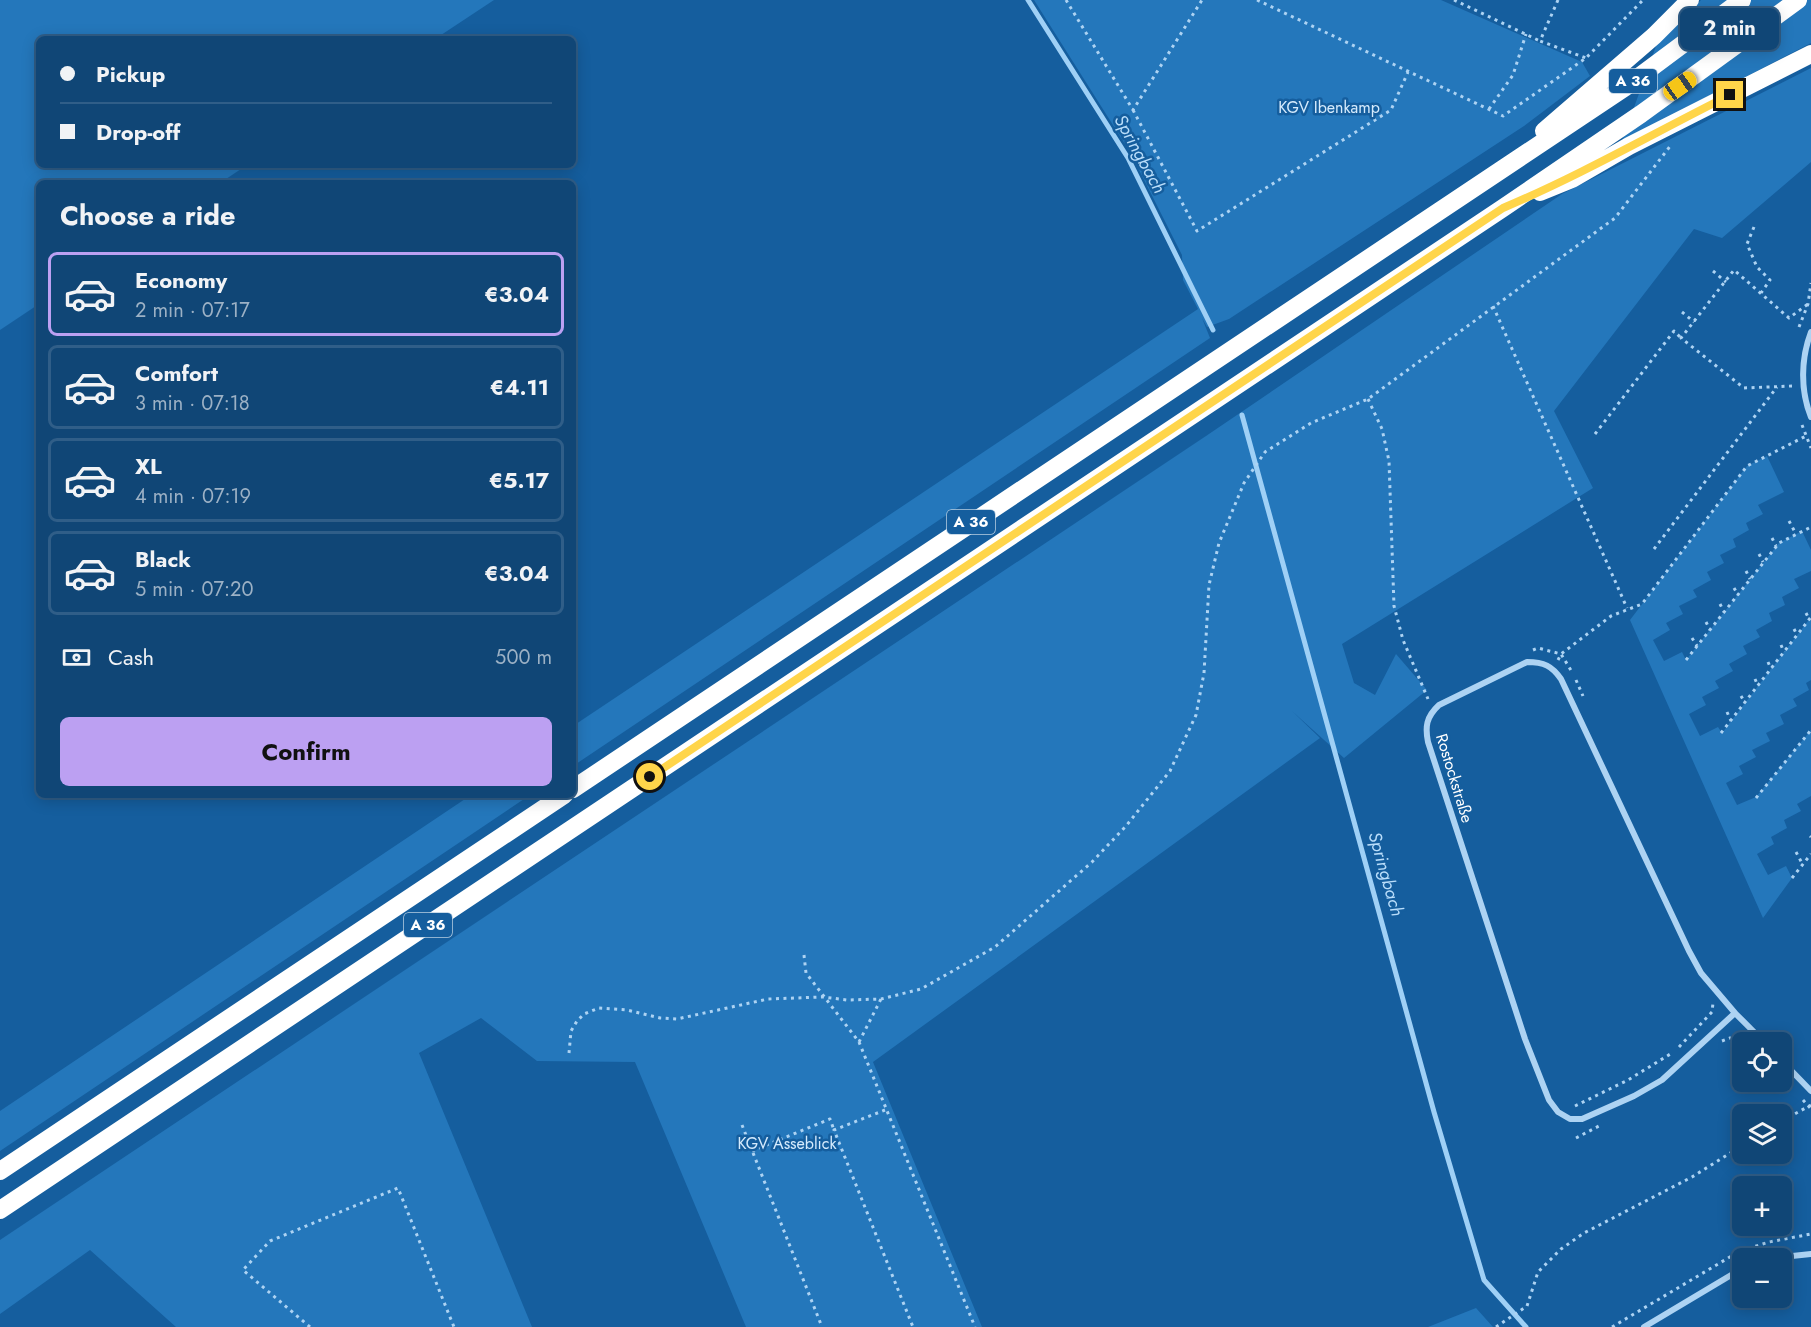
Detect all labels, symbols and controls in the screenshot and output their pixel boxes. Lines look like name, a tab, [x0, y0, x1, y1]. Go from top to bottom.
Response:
callout: 2 min	[1680, 8, 1780, 50]
text: 2 min	[1703, 14, 1756, 43]
text: Pickup	[96, 58, 165, 90]
car	[1660, 68, 1700, 104]
road number: A 36	[1609, 69, 1657, 93]
route end	[1716, 81, 1743, 108]
park label: KGV Ibenkamp	[1278, 96, 1380, 119]
water label: Springbach	[1108, 110, 1172, 198]
text: Drop-off	[96, 116, 180, 148]
text: Choose a ride	[60, 196, 235, 235]
text: Economy	[135, 264, 227, 296]
icon: car	[63, 267, 117, 321]
text: €3.04	[484, 278, 549, 310]
text: 2 min · 07:17	[135, 296, 250, 325]
text: Comfort	[135, 357, 218, 389]
icon: car	[63, 360, 117, 414]
text: €4.11	[490, 371, 549, 403]
text: 3 min · 07:18	[135, 389, 250, 418]
text: XL	[135, 450, 162, 482]
icon: car	[63, 453, 117, 507]
text: €5.17	[489, 464, 549, 496]
text: 4 min · 07:19	[135, 482, 251, 511]
road number: A 36	[947, 510, 995, 534]
text: Black	[135, 543, 191, 575]
icon: car	[63, 546, 117, 600]
text: €3.04	[484, 557, 549, 589]
text: 5 min · 07:20	[135, 575, 253, 604]
icon: cash	[60, 641, 93, 674]
text: Cash	[108, 641, 154, 673]
text: 500 m	[495, 643, 552, 672]
button: Confirm	[60, 717, 552, 786]
street label: Rostockstraße	[1430, 731, 1479, 826]
route start	[636, 763, 663, 790]
water label: Springbach	[1362, 829, 1410, 919]
road number: A 36	[404, 913, 452, 937]
map controls	[1732, 1032, 1792, 1308]
button: locate	[1732, 1032, 1792, 1092]
button: layers	[1732, 1104, 1792, 1164]
park label: KGV Asseblick	[738, 1132, 837, 1155]
button: +	[1732, 1176, 1792, 1236]
button: −	[1732, 1248, 1792, 1308]

